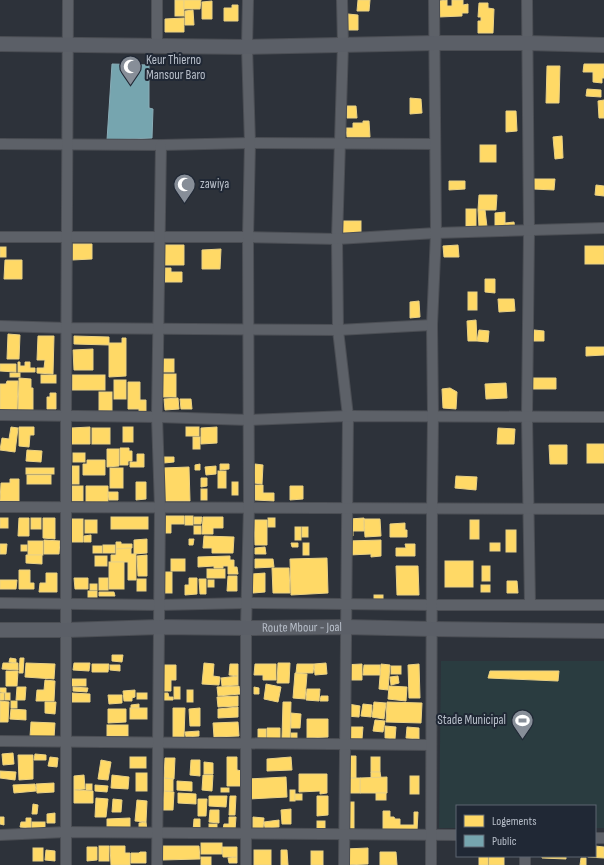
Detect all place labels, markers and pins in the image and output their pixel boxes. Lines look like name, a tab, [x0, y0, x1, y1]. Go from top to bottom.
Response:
place label: Keur Thierno Mansour Baro	[146, 52, 205, 83]
mosque icon: Keur Thierno Mansour Baro	[117, 54, 143, 87]
mosque icon: zawiya	[172, 171, 198, 204]
place label: zawiya	[200, 176, 229, 192]
sports icon: Stade Municipal	[509, 707, 535, 740]
place label: Stade Municipal	[437, 712, 506, 728]

